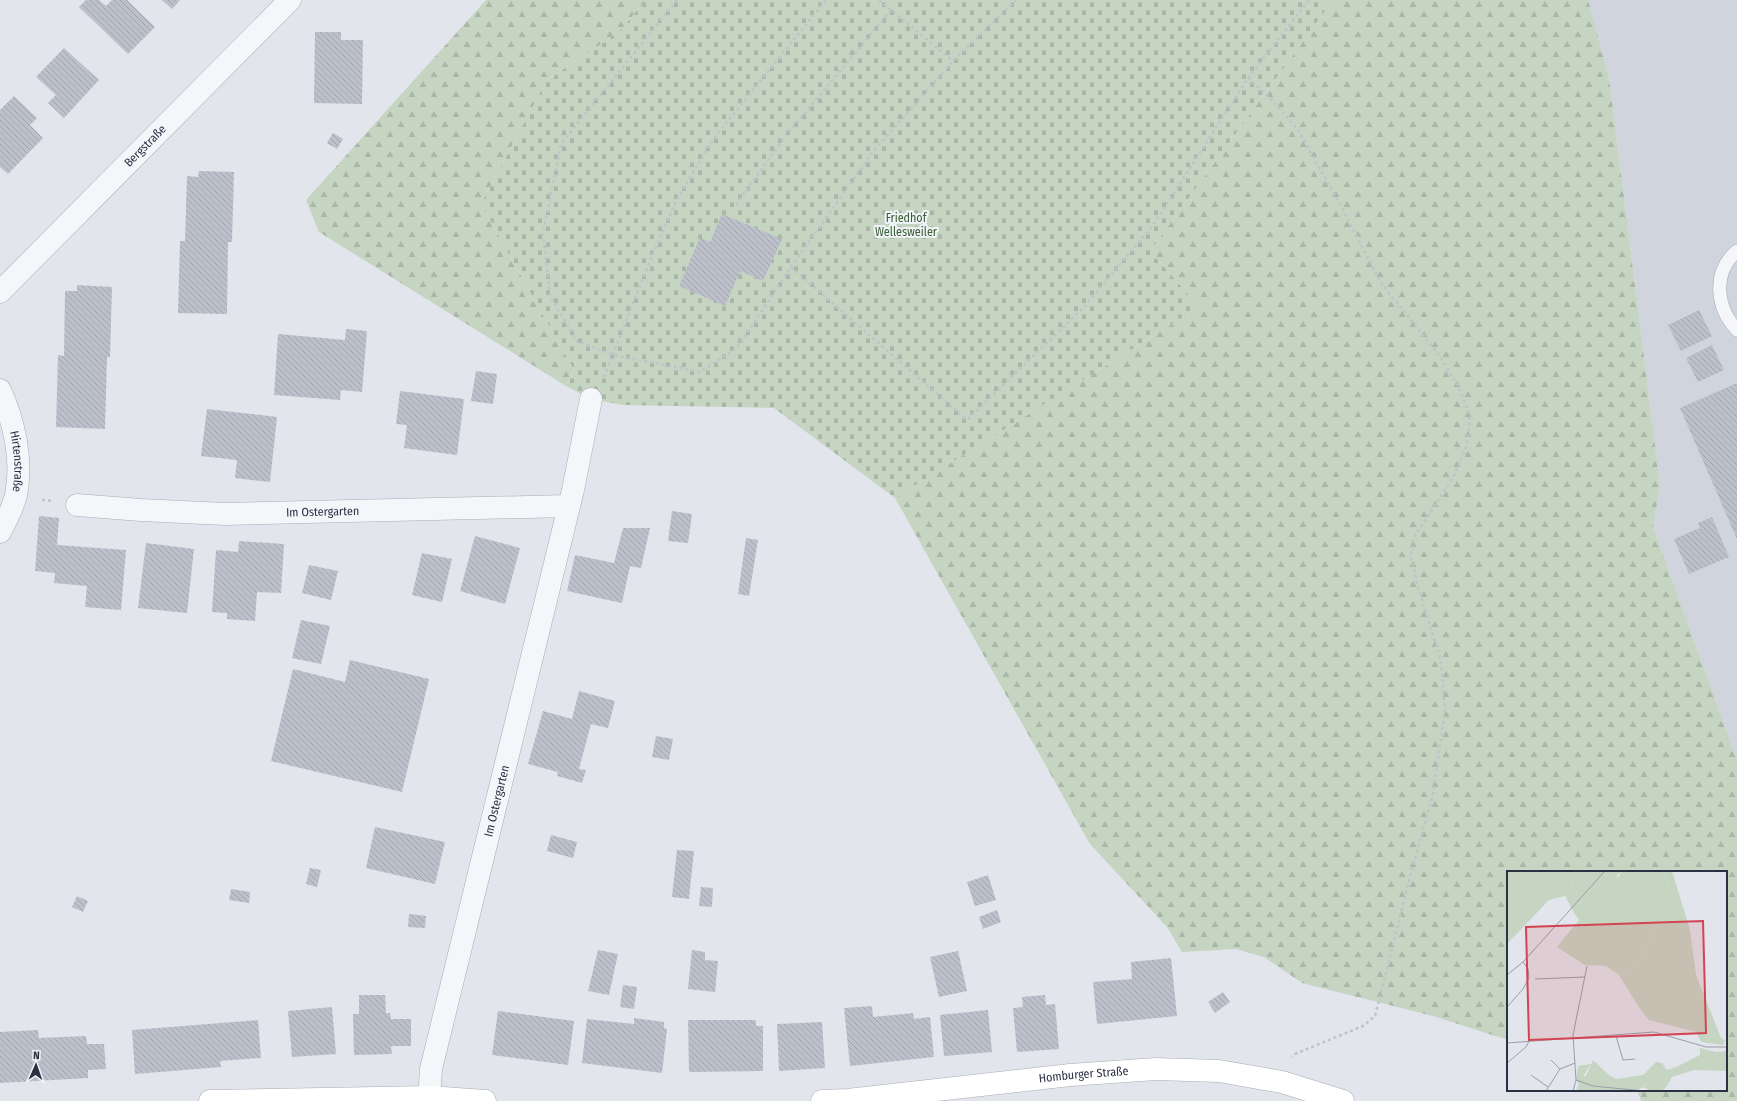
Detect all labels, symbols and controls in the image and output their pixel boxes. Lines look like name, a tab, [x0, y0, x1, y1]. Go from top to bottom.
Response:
street label: Bergstraße	[121, 122, 169, 170]
park label: Friedhof Wellesweiler	[875, 211, 938, 239]
street label: Hirtenstraße	[7, 429, 25, 493]
street label: Im Ostergarten	[286, 504, 359, 520]
street label: Im Ostergarten	[481, 764, 512, 838]
inset map	[1507, 871, 1727, 1091]
north arrow	[16, 1045, 56, 1085]
text: N	[33, 1049, 40, 1062]
street label: Homburger Straße	[1038, 1064, 1129, 1085]

